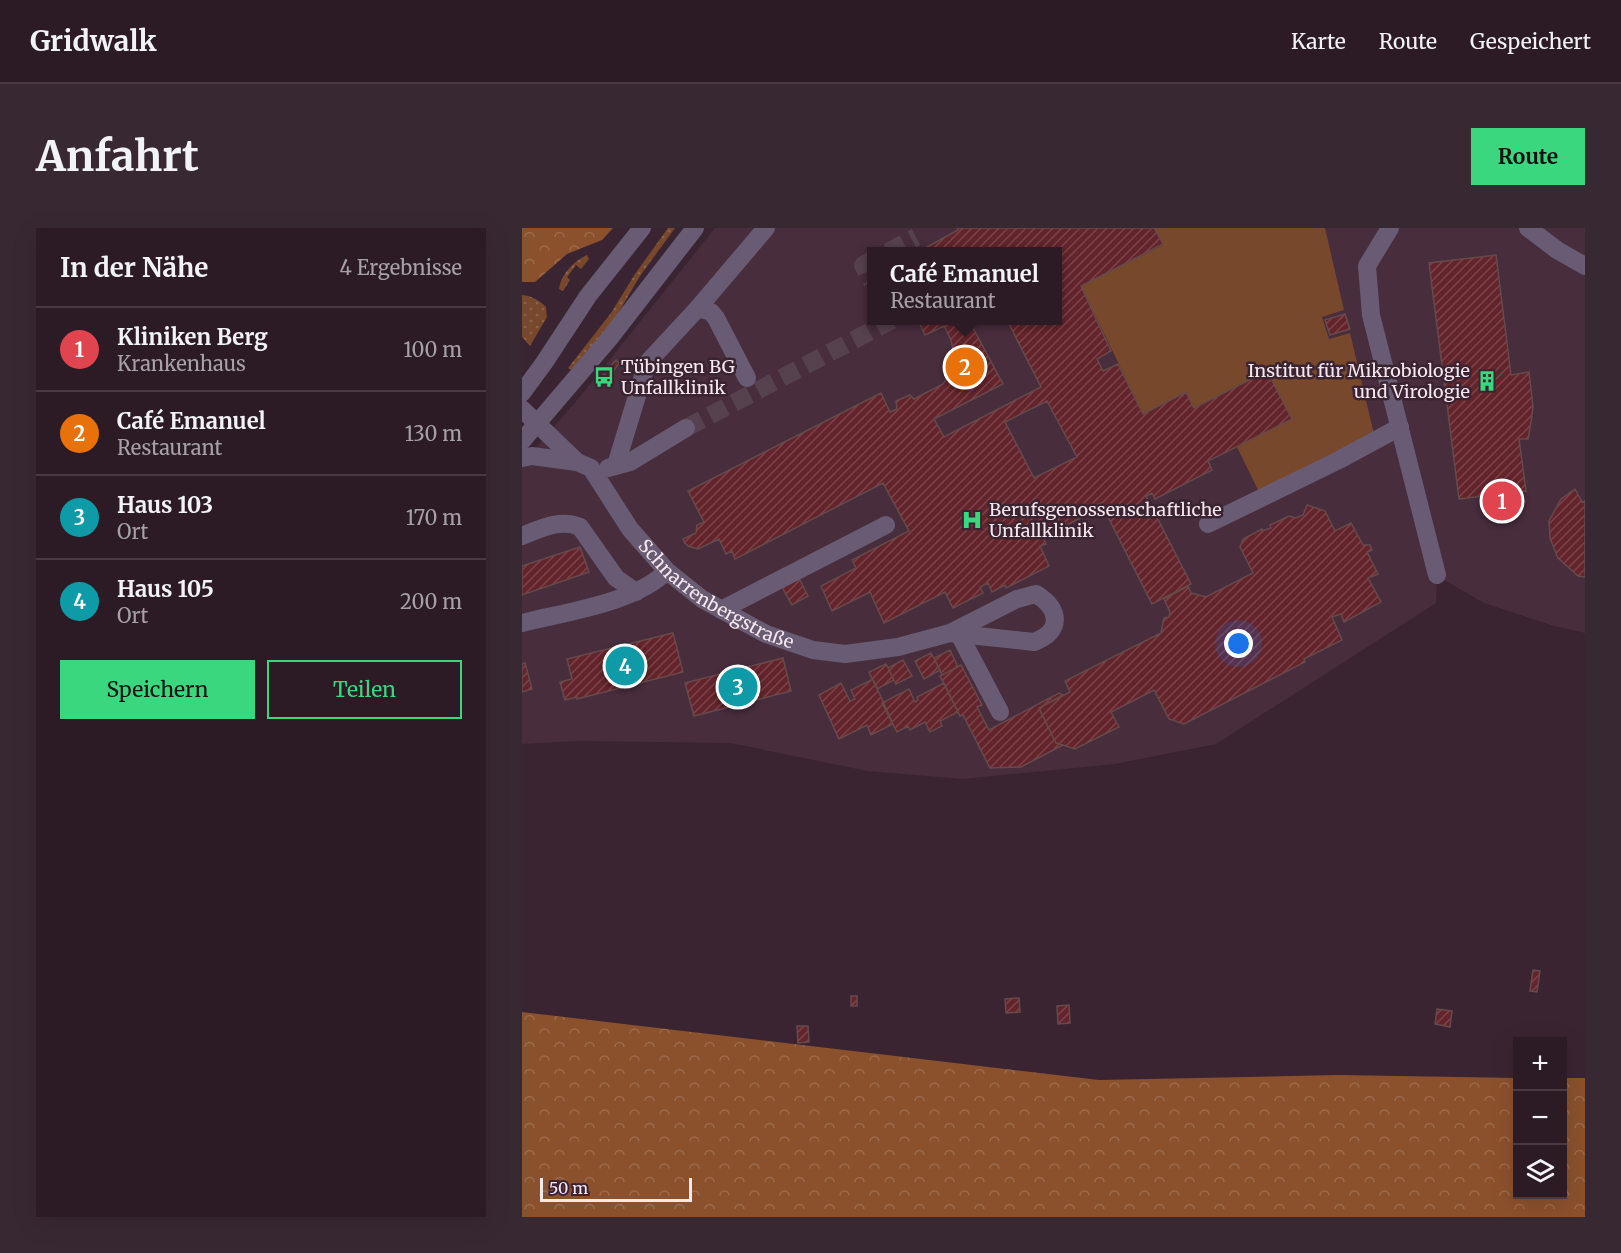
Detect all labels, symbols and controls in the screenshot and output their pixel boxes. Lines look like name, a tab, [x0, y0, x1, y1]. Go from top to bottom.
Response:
text: Gridwalk	[30, 23, 157, 59]
text: Karte	[1291, 28, 1346, 55]
text: Route	[1379, 28, 1437, 55]
text: Gespeichert	[1470, 28, 1591, 55]
button: Route	[1471, 128, 1585, 185]
text: Anfahrt	[36, 130, 199, 182]
popup	[867, 247, 1062, 325]
text: In der Nähe	[60, 251, 208, 284]
text: 4 Ergebnisse	[340, 255, 462, 280]
text: Café Emanuel	[890, 260, 1039, 288]
text: Restaurant	[890, 288, 995, 313]
text: Kliniken Berg	[117, 323, 268, 351]
text: 1	[75, 337, 84, 362]
text: 100 m	[403, 337, 462, 362]
pin: 2	[946, 344, 984, 390]
text: Krankenhaus	[117, 351, 246, 376]
place label: Tübingen BG Unfallklinik	[621, 355, 735, 399]
place label: Institut für Mikrobiologie und Virologie	[1248, 359, 1470, 403]
bus stop icon: Tübingen BG Unfallklinik	[592, 365, 616, 389]
building icon: Institut für Mikrobiologie und Virologie	[1475, 369, 1499, 393]
text: Café Emanuel	[117, 407, 266, 435]
text: 2	[74, 421, 85, 446]
text: 130 m	[405, 421, 462, 446]
text: Restaurant	[117, 435, 222, 460]
pin: 1	[1482, 478, 1522, 524]
text: Haus 103	[117, 491, 213, 519]
place label: Berufsgenossenschaftliche Unfallklinik	[989, 498, 1222, 542]
text: 3	[74, 505, 85, 530]
text: 170 m	[406, 505, 462, 530]
hospital icon: Berufsgenossenschaftliche Unfallklinik	[960, 508, 984, 532]
text: Ort	[117, 519, 148, 544]
street label: Schnarrenbergstraße	[633, 534, 797, 654]
text: Haus 105	[117, 575, 214, 603]
text: 4	[73, 589, 86, 614]
text: 200 m	[400, 589, 462, 614]
text: Ort	[117, 603, 148, 628]
your location	[1224, 629, 1253, 658]
pin: 4	[606, 644, 644, 688]
button: Speichern	[60, 660, 255, 719]
button: Teilen	[267, 660, 462, 719]
pin: 3	[718, 664, 758, 710]
map controls	[1513, 1037, 1567, 1199]
button: +	[1513, 1037, 1567, 1091]
button: −	[1513, 1091, 1567, 1145]
button: layers	[1513, 1145, 1567, 1199]
scale bar	[540, 1175, 692, 1202]
text: 50 m	[549, 1178, 588, 1198]

